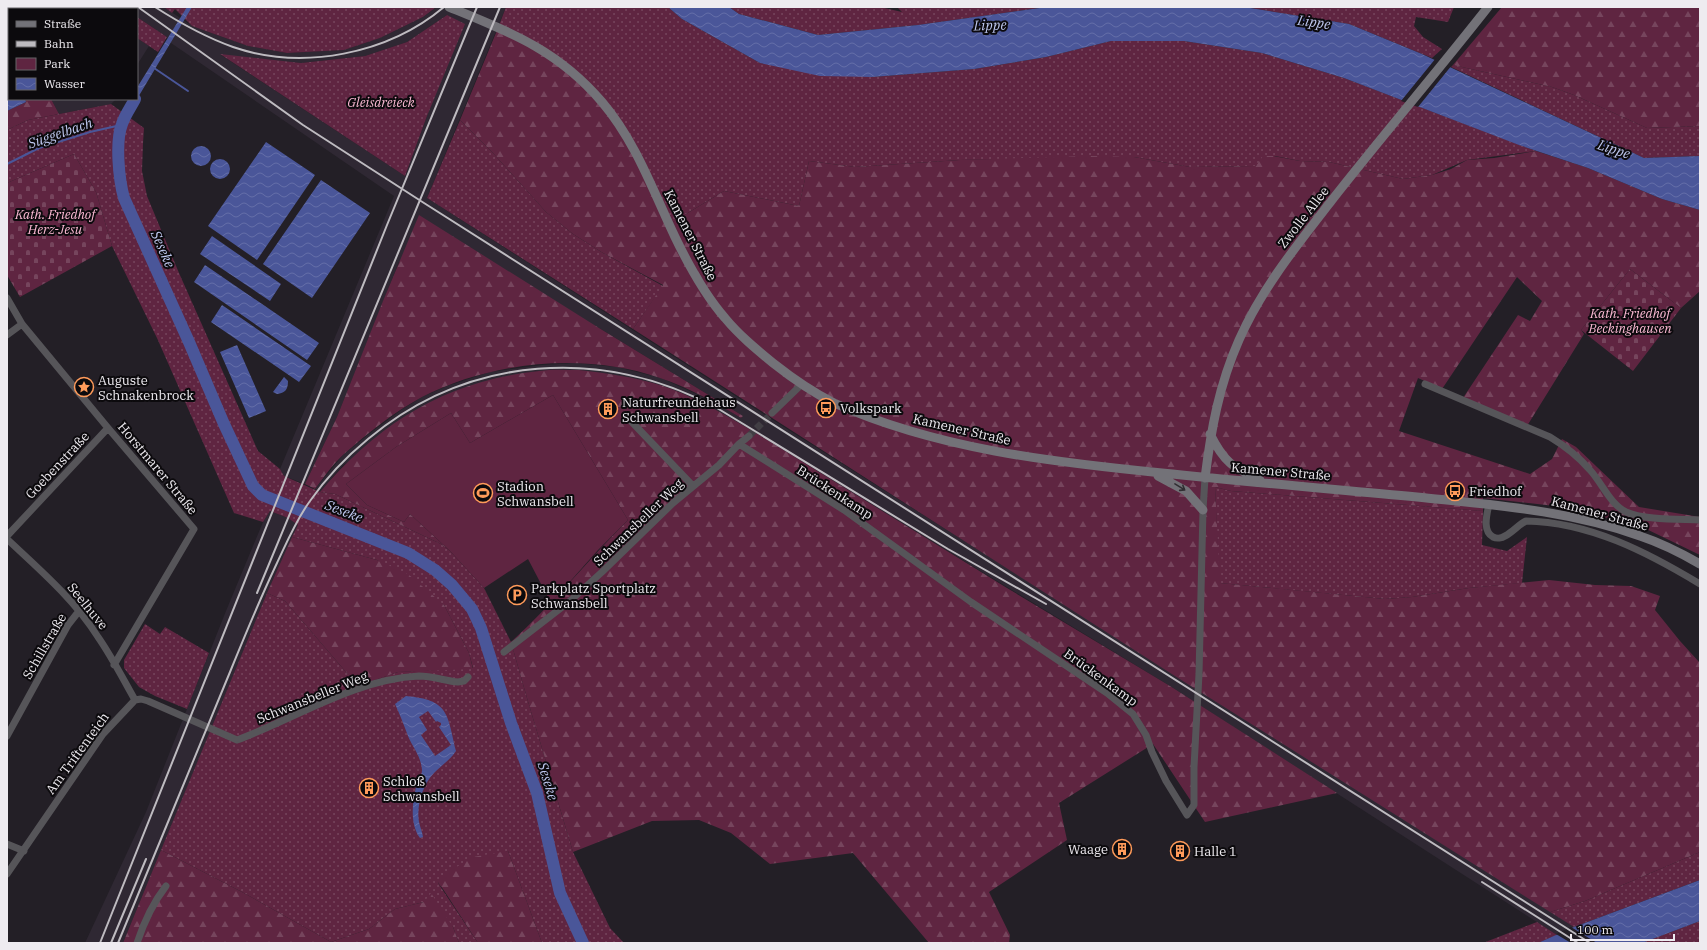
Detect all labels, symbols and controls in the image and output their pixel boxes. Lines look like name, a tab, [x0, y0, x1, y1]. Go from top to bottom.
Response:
legend	[8, 8, 138, 100]
water label: Lippe	[1295, 11, 1332, 33]
water label: Lippe	[972, 15, 1008, 35]
text: Straße	[44, 16, 81, 31]
text: Bahn	[44, 36, 74, 51]
text: Park	[44, 56, 70, 71]
text: Wasser	[44, 76, 86, 91]
park label: Gleisdreieck	[347, 94, 415, 111]
water label: Süggelbach	[24, 113, 95, 153]
water label: Lippe	[1595, 135, 1633, 163]
street label: Zwolle Allee	[1274, 183, 1333, 252]
street label: Kamener Straße	[660, 187, 721, 284]
park label: Kath. Friedhof Herz-Jesu	[14, 206, 98, 238]
water label: Seseke	[146, 227, 179, 271]
park label: Kath. Friedhof Beckinghausen	[1587, 305, 1673, 337]
place label: Auguste Schnakenbrock	[98, 372, 194, 404]
place icon: Auguste Schnakenbrock	[73, 376, 95, 398]
place label: Naturfreundehaus Schwansbell	[622, 394, 736, 426]
bus stop icon: Volkspark	[815, 397, 837, 419]
building icon: Naturfreundehaus Schwansbell	[597, 398, 619, 420]
place label: Volkspark	[840, 400, 902, 417]
street label: Kamener Straße	[911, 410, 1012, 449]
street label: Horstmarer Straße	[114, 419, 201, 518]
street label: Goebenstraße	[22, 428, 93, 503]
street label: Kamener Straße	[1230, 459, 1331, 484]
street label: Brückenkamp	[794, 462, 876, 523]
street label: Schwansbeller Weg	[590, 475, 687, 570]
place label: Stadion Schwansbell	[497, 478, 574, 510]
bus stop icon: Friedhof	[1444, 480, 1466, 502]
sports icon: Stadion Schwansbell	[472, 482, 494, 504]
one-way arrow	[1174, 483, 1185, 491]
place label: Friedhof	[1469, 483, 1523, 500]
street label: Kamener Straße	[1549, 492, 1650, 535]
water label: Seseke	[322, 495, 366, 527]
street label: Seelhuve	[64, 579, 112, 633]
place label: Parkplatz Sportplatz Schwansbell	[531, 580, 656, 612]
parking icon: Parkplatz Sportplatz Schwansbell	[506, 584, 528, 606]
street label: Schillstraße	[19, 610, 70, 682]
street label: Brückenkamp	[1060, 645, 1141, 710]
street label: Schwansbeller Weg	[254, 667, 370, 728]
street label: Am Triftenteich	[42, 709, 113, 798]
water label: Seseke	[533, 759, 563, 803]
place label: Schloß Schwansbell	[383, 773, 460, 805]
building icon: Schloß Schwansbell	[358, 777, 380, 799]
building icon: Waage	[1111, 838, 1133, 860]
building icon: Halle 1	[1169, 840, 1191, 862]
place label: Waage	[1068, 841, 1108, 858]
place label: Halle 1	[1194, 843, 1237, 860]
scale bar	[1571, 916, 1674, 942]
text: 100 m	[1577, 922, 1613, 937]

